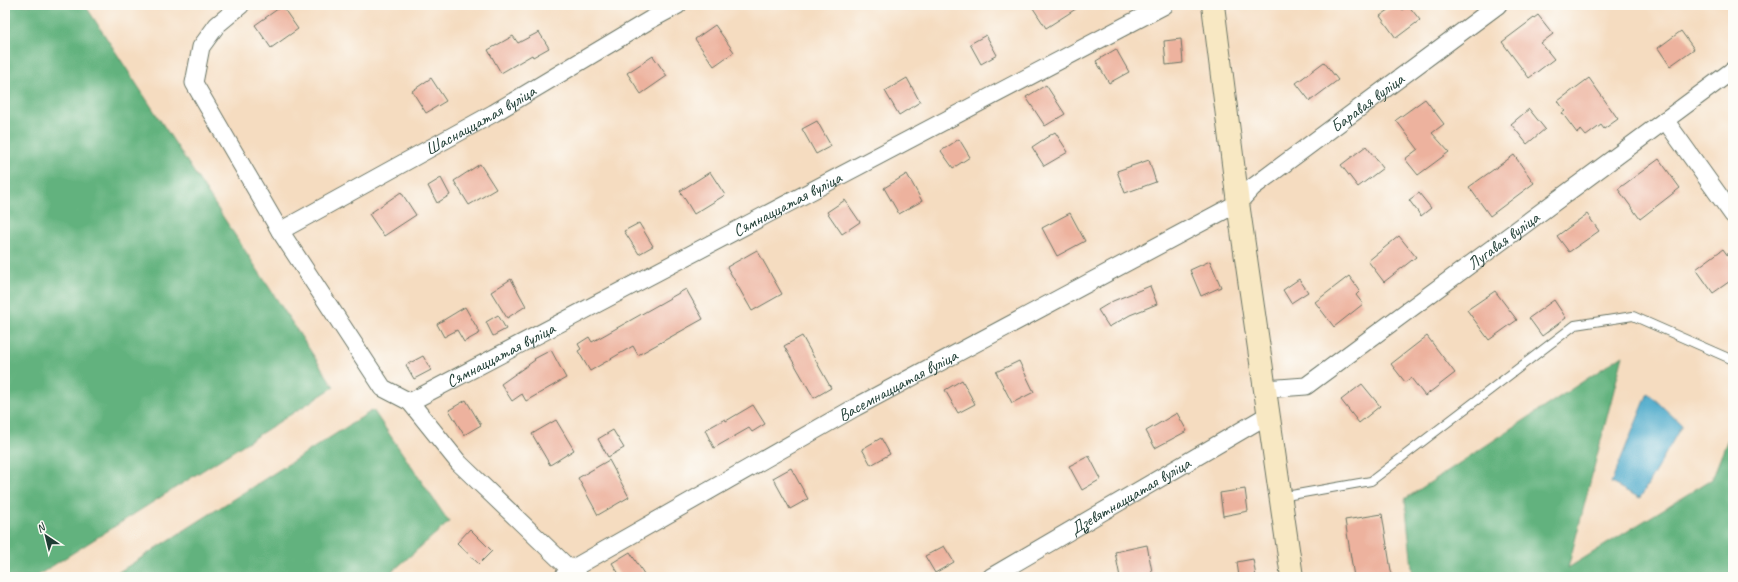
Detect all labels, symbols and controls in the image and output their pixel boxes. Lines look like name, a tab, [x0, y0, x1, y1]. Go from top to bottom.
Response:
street label: Баравая вуліца	[1326, 68, 1409, 137]
street label: Шаснаццатая вуліца	[422, 80, 541, 160]
street label: Сямнаццатая вуліца	[729, 166, 847, 241]
street label: Лугавая вуліца	[1463, 206, 1545, 274]
street label: Сямнаццатая вуліца	[443, 317, 560, 392]
street label: Васемнаццатая вуліца	[834, 344, 962, 426]
street label: Дзевятнаццатая вуліца	[1066, 452, 1196, 540]
north arrow	[26, 516, 66, 556]
text: N	[33, 519, 49, 535]

